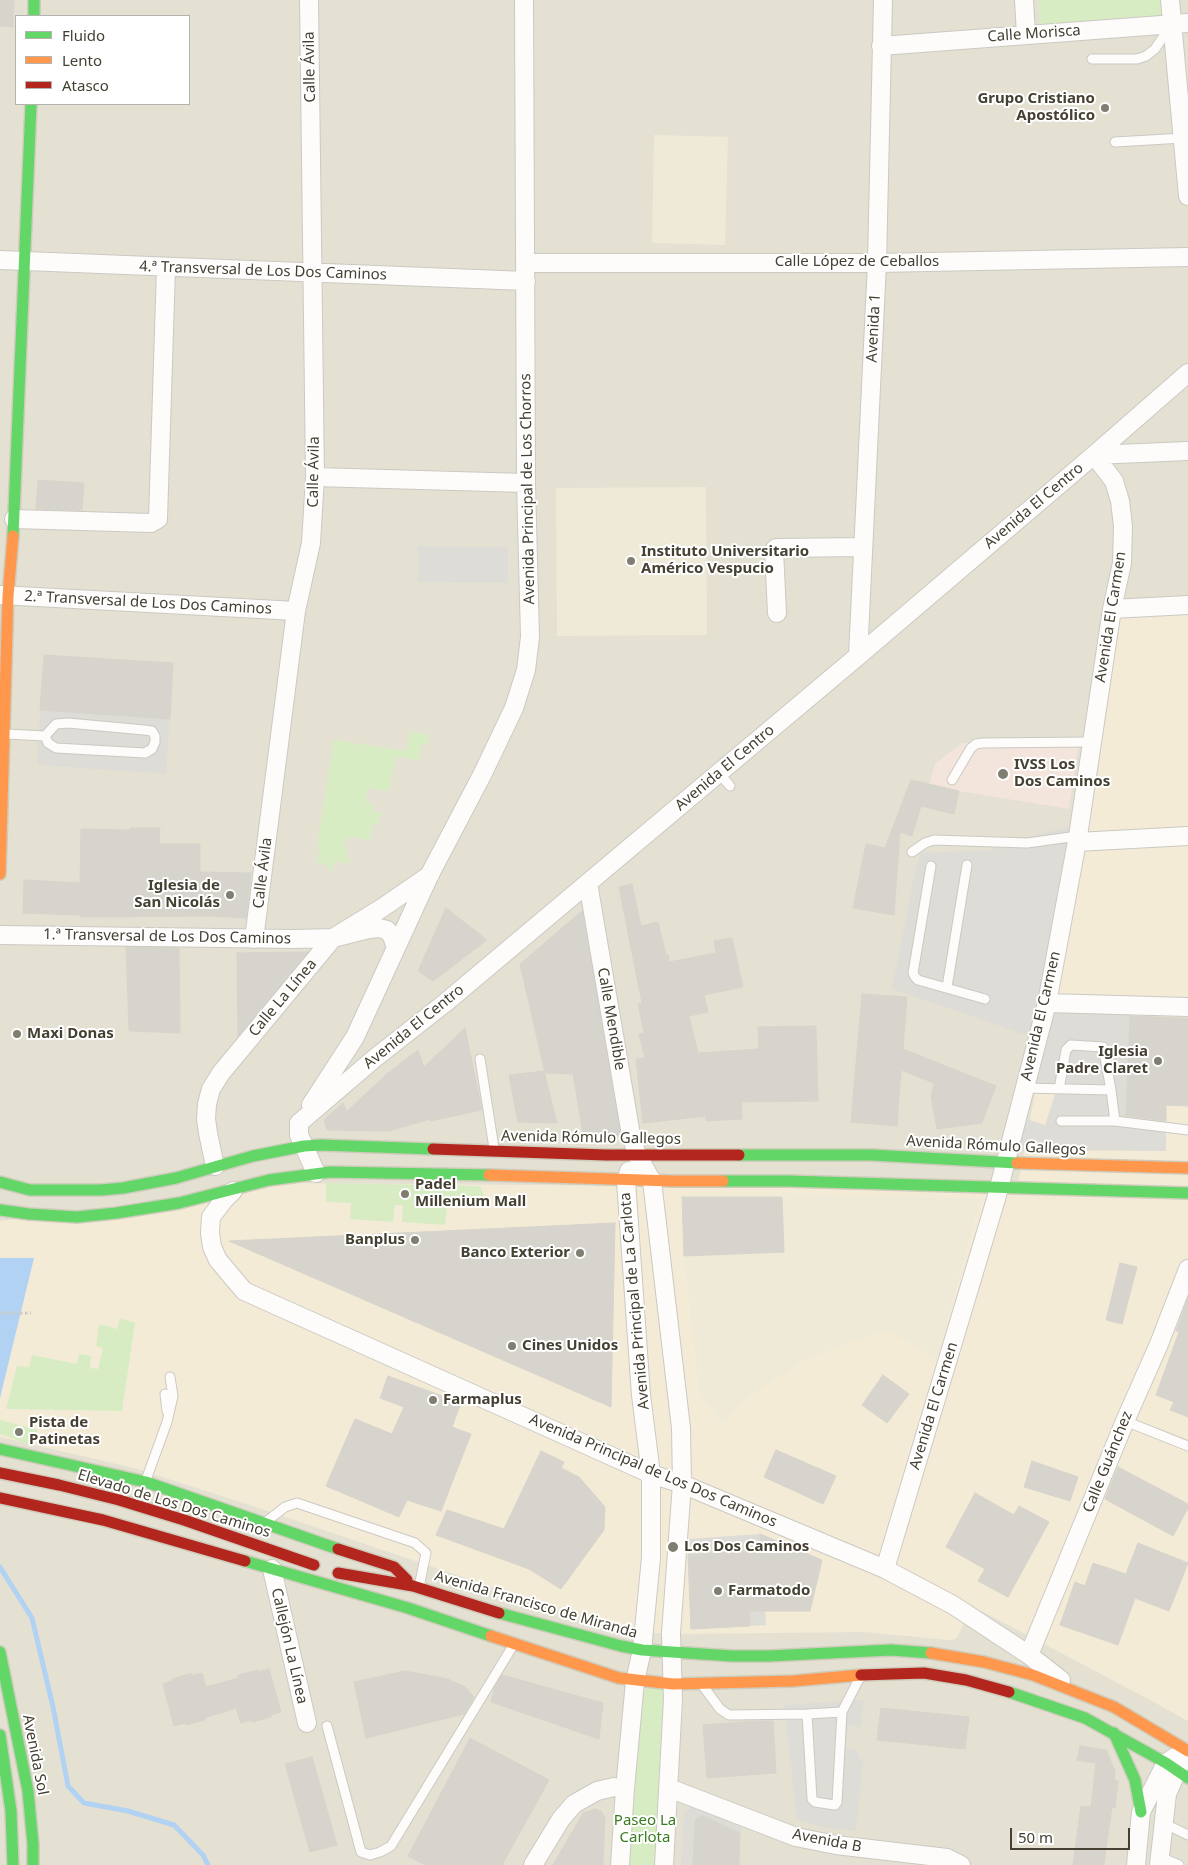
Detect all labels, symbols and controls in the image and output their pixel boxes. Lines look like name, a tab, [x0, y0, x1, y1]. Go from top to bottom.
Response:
legend	[15, 15, 190, 105]
street label: Calle Morisca	[987, 22, 1081, 46]
text: Fluido	[62, 25, 105, 45]
street label: Calle Ávila	[300, 31, 320, 103]
text: Lento	[62, 50, 102, 70]
text: Atasco	[62, 75, 109, 95]
place label: Grupo Cristiano Apostólico	[977, 90, 1095, 125]
marker: Grupo Cristiano Apostólico	[1099, 102, 1111, 114]
street label: Calle López de Ceballos	[775, 253, 939, 271]
street label: 4.ª Transversal de Los Dos Caminos	[139, 258, 387, 284]
street label: Avenida 1	[863, 293, 885, 363]
street label: Avenida Principal de Los Chorros	[517, 373, 539, 605]
street label: Calle Ávila	[304, 436, 324, 508]
street label: Avenida El Centro	[981, 459, 1087, 553]
place label: Instituto Universitario Américo Vespucio	[641, 543, 809, 578]
street label: Avenida El Carmen	[1092, 550, 1130, 684]
marker: Instituto Universitario Américo Vespucio	[625, 555, 637, 567]
street label: 2.ª Transversal de Los Dos Caminos	[24, 588, 272, 618]
street label: Avenida El Centro	[672, 721, 778, 815]
place label: IVSS Los Dos Caminos	[1014, 756, 1110, 791]
marker: IVSS Los Dos Caminos	[996, 767, 1010, 781]
street label: Calle Ávila	[250, 836, 276, 910]
place label: Iglesia de San Nicolás	[134, 877, 220, 912]
marker: Iglesia de San Nicolás	[224, 889, 236, 901]
street label: 1.ª Transversal de Los Dos Caminos	[43, 926, 291, 948]
street label: Avenida El Carmen	[1017, 950, 1065, 1082]
street label: Calle La Línea	[245, 955, 321, 1041]
street label: Calle Mendible	[593, 966, 629, 1072]
street label: Avenida El Centro	[360, 981, 468, 1073]
place label: Maxi Donas	[27, 1025, 114, 1043]
marker: Maxi Donas	[11, 1028, 23, 1040]
place label: Iglesia Padre Claret	[1056, 1043, 1148, 1078]
marker: Iglesia Padre Claret	[1152, 1055, 1164, 1067]
street label: Avenida Rómulo Gallegos	[501, 1127, 681, 1149]
street label: Avenida Rómulo Gallegos	[906, 1132, 1086, 1160]
place label: Padel Millenium Mall	[415, 1176, 526, 1211]
marker: Padel Millenium Mall	[399, 1188, 411, 1200]
street label: Avenida Principal de La Carlota	[617, 1192, 653, 1410]
place label: Banplus	[345, 1231, 405, 1249]
marker: Banplus	[409, 1234, 421, 1246]
place label: Banco Exterior	[460, 1244, 570, 1262]
marker: Banco Exterior	[574, 1247, 586, 1259]
place label: Cines Unidos	[522, 1337, 618, 1355]
marker: Cines Unidos	[506, 1340, 518, 1352]
street label: Avenida El Carmen	[906, 1340, 962, 1472]
place label: Farmaplus	[443, 1391, 522, 1409]
marker: Farmaplus	[427, 1394, 439, 1406]
street label: Calle Guánchez	[1079, 1409, 1137, 1515]
street label: Avenida Principal de Los Dos Caminos	[526, 1411, 780, 1531]
place label: Pista de Patinetas	[29, 1414, 100, 1449]
marker: Pista de Patinetas	[13, 1426, 25, 1438]
street label: Elevado de Los Dos Caminos	[75, 1466, 273, 1542]
place label: Los Dos Caminos	[684, 1538, 809, 1556]
marker: Los Dos Caminos	[666, 1540, 680, 1554]
street label: Avenida Francisco de Miranda	[432, 1567, 640, 1643]
place label: Farmatodo	[728, 1582, 810, 1600]
marker: Farmatodo	[712, 1585, 724, 1597]
street label: Callejón La Línea	[267, 1586, 311, 1706]
street label: Avenida Sol	[18, 1713, 52, 1797]
park label: Paseo La Carlota	[614, 1812, 676, 1847]
scale bar	[1013, 1818, 1133, 1850]
street label: Avenida B	[791, 1825, 863, 1857]
text: 50 m	[1018, 1827, 1053, 1847]

